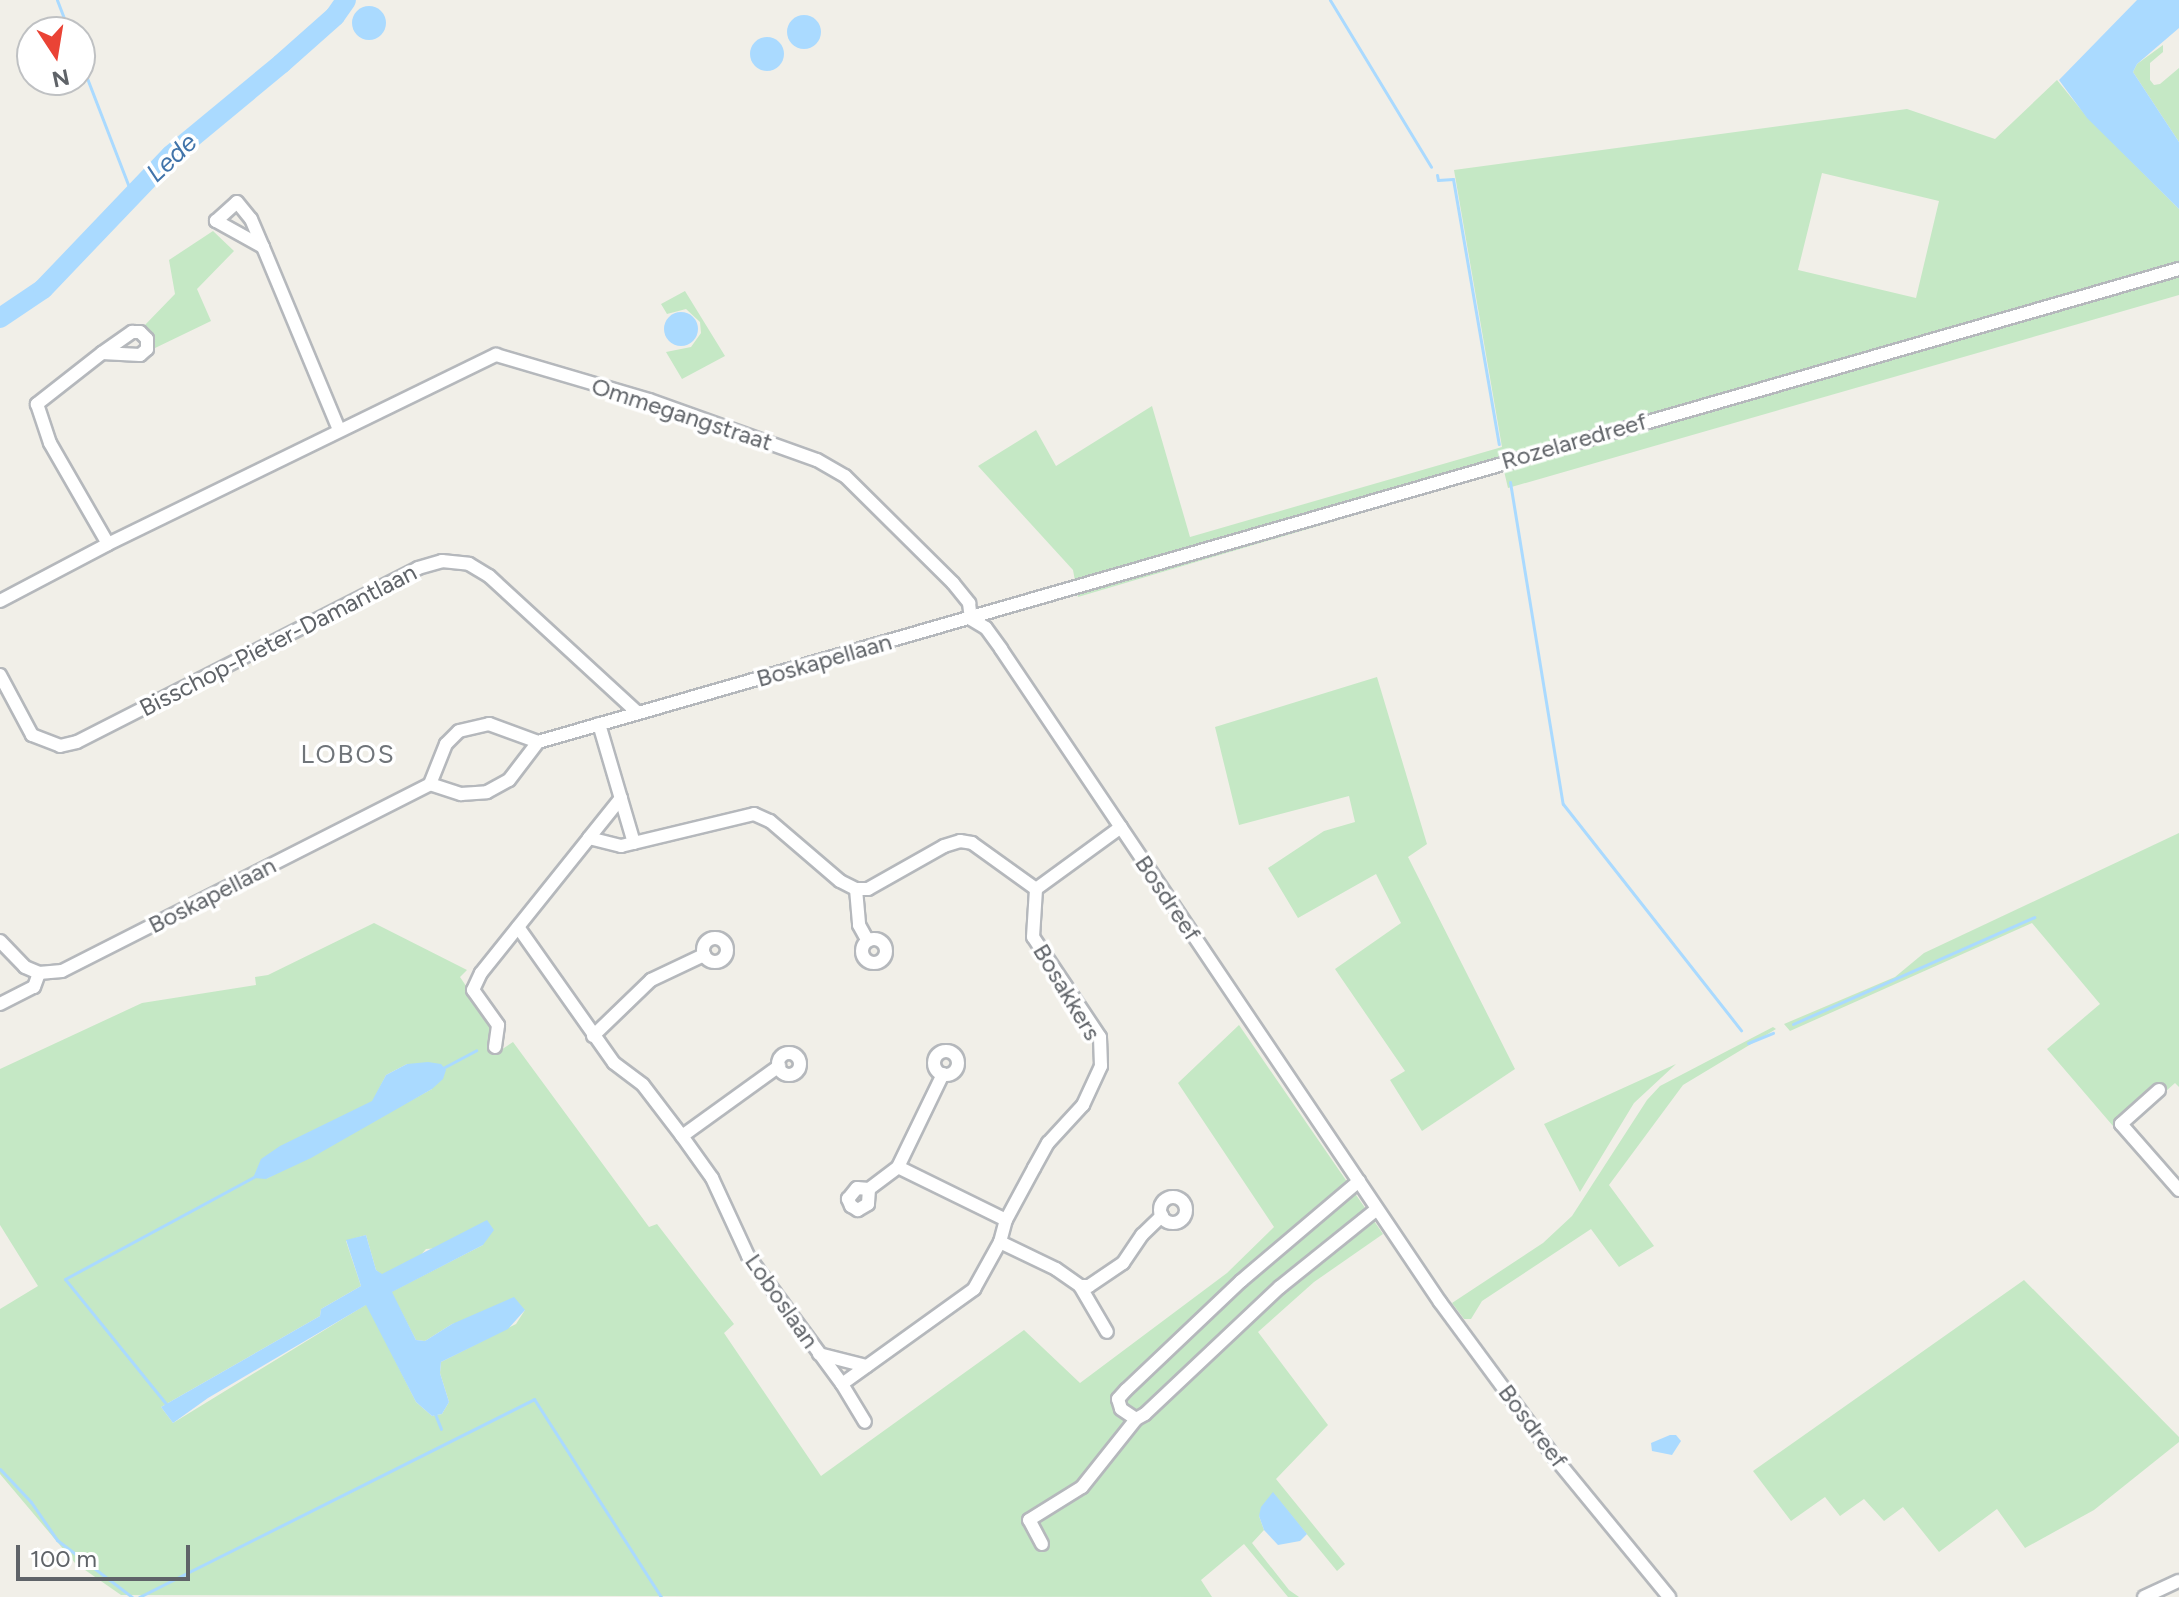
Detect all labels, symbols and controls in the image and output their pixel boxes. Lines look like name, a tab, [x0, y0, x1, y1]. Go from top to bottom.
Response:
north arrow	[16, 16, 96, 96]
text: N	[50, 63, 72, 93]
water label: Lede	[140, 127, 204, 189]
street label: Ommegangstraat	[588, 371, 776, 457]
street label: Rozelaredreef	[1498, 407, 1650, 475]
street label: Bisschop-Pieter-Damantlaan	[135, 558, 421, 722]
street label: Boskapellaan	[753, 627, 895, 693]
district label: LOBOS	[300, 739, 396, 771]
street label: Bosdreef	[1129, 850, 1207, 946]
street label: Boskapellaan	[143, 851, 281, 939]
street label: Bosakkers	[1027, 939, 1107, 1045]
street label: Loboslaan	[739, 1248, 825, 1354]
street label: Bosdreef	[1492, 1379, 1574, 1473]
scale bar	[20, 1529, 194, 1579]
text: 100 m	[30, 1544, 97, 1573]

